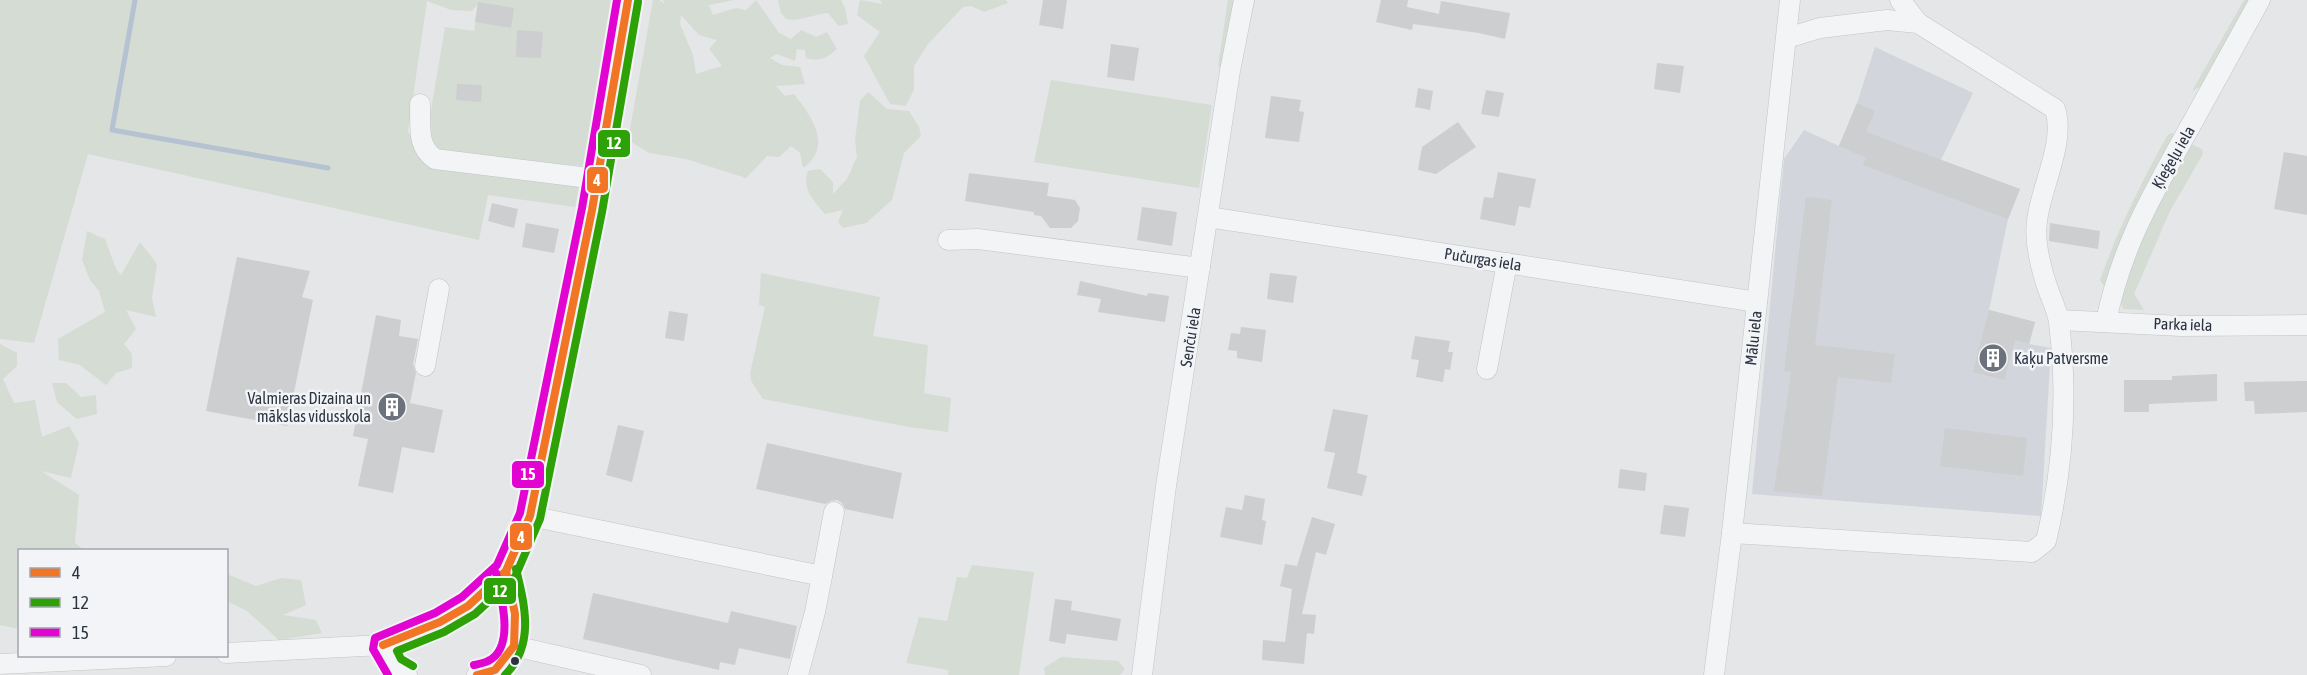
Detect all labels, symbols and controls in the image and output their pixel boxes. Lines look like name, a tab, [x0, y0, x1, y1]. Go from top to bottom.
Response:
street label: Ķieģeļu iela	[2148, 122, 2199, 192]
line badge: 12	[597, 129, 631, 158]
text: 12	[606, 134, 622, 152]
line badge: 4	[586, 166, 609, 194]
text: 4	[592, 171, 601, 189]
street label: Pučurgas iela	[1443, 244, 1523, 275]
street label: Senču iela	[1176, 306, 1204, 368]
street label: Mālu iela	[1741, 310, 1765, 366]
street label: Parka iela	[2153, 314, 2213, 334]
building icon: Kaķu Patversme	[1977, 342, 2009, 374]
place label: Kaķu Patversme	[2014, 349, 2108, 368]
place label: Valmieras Dizaina un mākslas vidusskola	[247, 389, 371, 425]
building icon: Valmieras Dizaina un mākslas vidusskola	[376, 391, 408, 423]
line badge: 15	[511, 460, 545, 489]
text: 15	[520, 465, 536, 483]
line badge: 4	[509, 522, 533, 551]
text: 4	[516, 528, 525, 546]
legend	[18, 549, 228, 657]
text: 4	[72, 562, 80, 583]
line badge: 12	[483, 577, 517, 605]
text: 12	[492, 582, 508, 600]
text: 12	[72, 592, 89, 613]
text: 15	[72, 622, 89, 643]
unlabelled marker	[509, 655, 521, 667]

